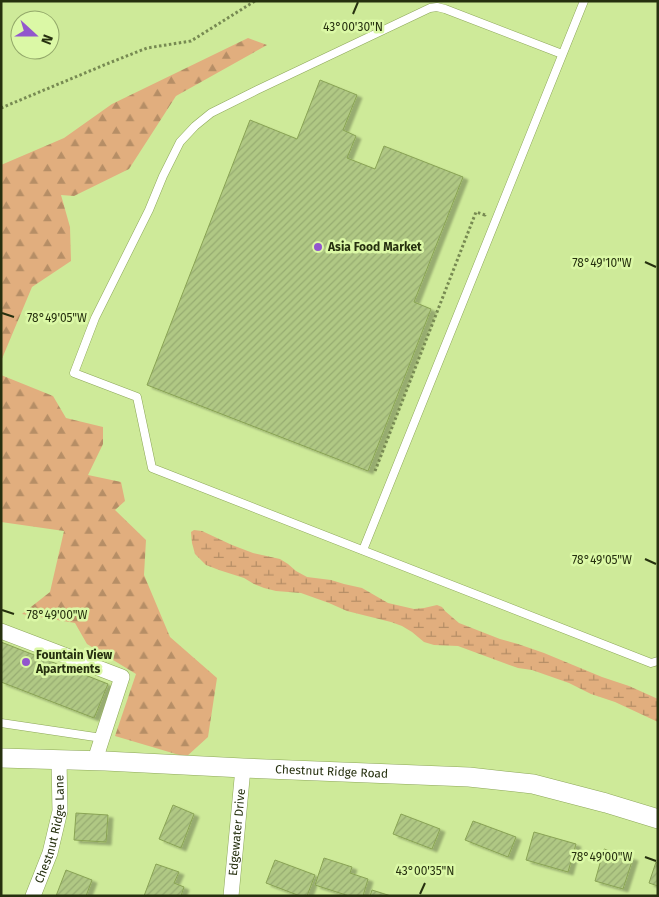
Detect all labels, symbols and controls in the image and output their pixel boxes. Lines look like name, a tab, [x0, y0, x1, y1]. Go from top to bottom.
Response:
north arrow	[10, 10, 60, 60]
text: 43°00'30"N	[323, 20, 383, 34]
text: N	[37, 32, 56, 47]
place label: Asia Food Market	[327, 240, 422, 254]
marker: Asia Food Market	[312, 241, 324, 253]
text: 78°49'10"W	[572, 256, 632, 270]
text: 78°49'05"W	[27, 311, 87, 325]
text: 78°49'05"W	[572, 553, 632, 567]
text: 78°49'00"W	[27, 608, 88, 622]
place label: Fountain View Apartments	[35, 648, 112, 676]
marker: Fountain View Apartments	[20, 656, 32, 668]
street label: Chestnut Ridge Road	[275, 762, 388, 781]
street label: Chestnut Ridge Lane	[32, 775, 67, 885]
street label: Edgewater Drive	[226, 788, 248, 877]
text: 78°49'00"W	[572, 850, 633, 864]
text: 43°00'35"N	[396, 864, 454, 878]

